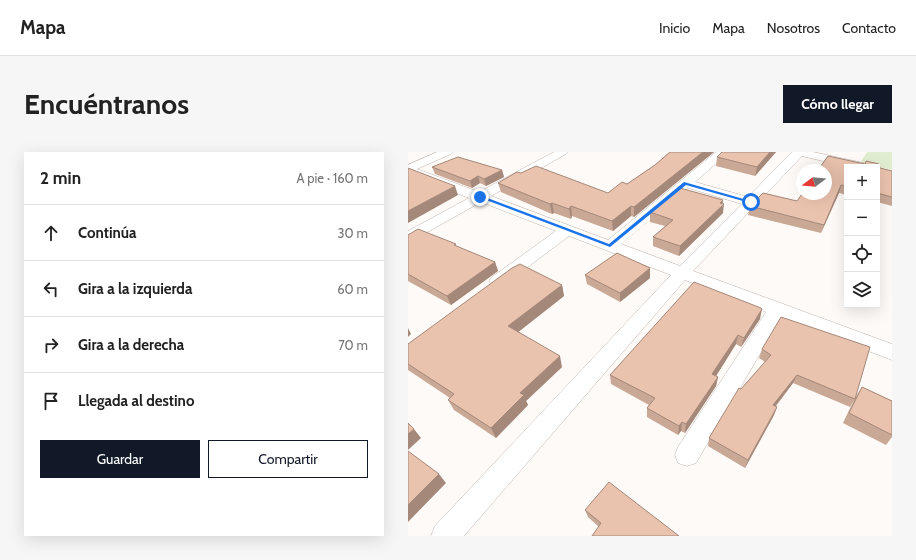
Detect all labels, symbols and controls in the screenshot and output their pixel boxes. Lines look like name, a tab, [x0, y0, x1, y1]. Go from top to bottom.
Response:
text: Mapa	[20, 16, 66, 39]
text: Inicio	[659, 19, 690, 37]
text: Mapa	[712, 19, 745, 37]
text: Nosotros	[767, 19, 820, 37]
text: Contacto	[842, 19, 896, 37]
button: Cómo llegar	[783, 85, 892, 123]
text: Encuéntranos	[24, 87, 189, 121]
north arrow	[796, 164, 832, 200]
map controls	[844, 164, 880, 308]
button: +	[844, 164, 880, 200]
text: 2 min	[40, 168, 81, 188]
text: A pie · 160 m	[296, 170, 368, 186]
route end	[471, 188, 489, 206]
route start	[742, 193, 760, 211]
button: −	[844, 200, 880, 236]
icon: ahead	[40, 222, 62, 244]
text: Continúa	[78, 224, 136, 242]
text: 30 m	[338, 225, 368, 241]
button: locate	[844, 236, 880, 272]
button: layers	[844, 272, 880, 308]
icon: left	[40, 278, 62, 300]
text: Gira a la izquierda	[78, 280, 192, 298]
text: 60 m	[337, 281, 368, 297]
icon: right	[40, 334, 62, 356]
text: Gira a la derecha	[78, 336, 184, 354]
text: 70 m	[338, 337, 368, 353]
icon: arrive	[40, 390, 62, 412]
text: Llegada al destino	[78, 392, 194, 410]
button: Guardar	[40, 440, 200, 478]
button: Compartir	[208, 440, 368, 478]

